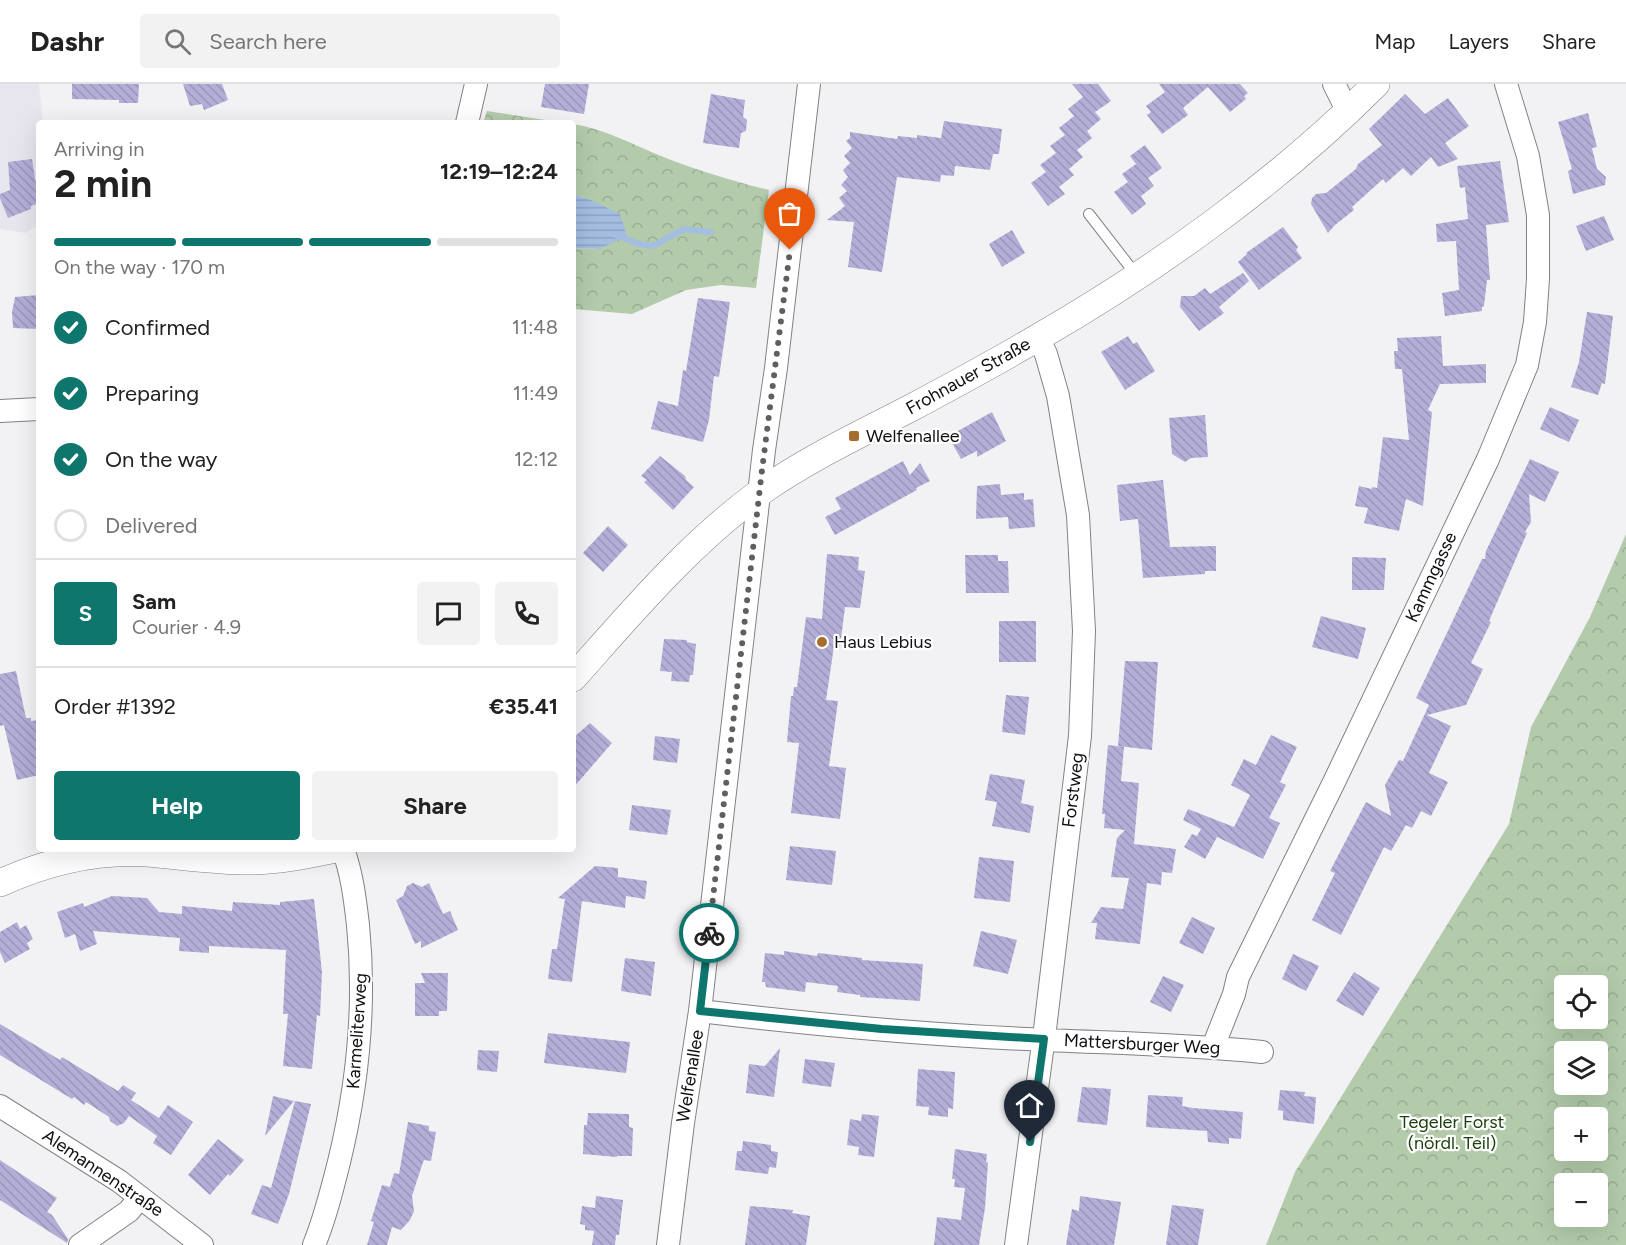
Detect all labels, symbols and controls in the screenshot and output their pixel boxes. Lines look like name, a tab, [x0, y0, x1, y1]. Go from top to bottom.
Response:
search box	[140, 14, 560, 68]
text: Dashr	[30, 24, 104, 58]
icon: search	[161, 25, 194, 58]
text: Search here	[209, 28, 327, 55]
text: Map	[1375, 29, 1415, 54]
text: Layers	[1448, 29, 1509, 54]
text: Share	[1542, 29, 1596, 54]
text: Arriving in	[54, 137, 144, 161]
text: 12:19–12:24	[440, 158, 558, 185]
text: 2 min	[54, 160, 152, 207]
pin	[764, 188, 815, 250]
icon: bag	[773, 197, 806, 230]
text: On the way · 170 m	[54, 255, 225, 279]
icon: check	[54, 311, 87, 344]
text: Confirmed	[105, 314, 210, 341]
text: 11:48	[512, 315, 558, 339]
street label: Frohnauer Straße	[902, 333, 1034, 419]
icon: check	[54, 377, 87, 410]
text: Preparing	[105, 380, 199, 407]
text: 11:49	[513, 381, 558, 405]
place label: Welfenallee	[866, 425, 960, 447]
marker: Welfenallee	[847, 429, 861, 443]
icon: check	[54, 443, 87, 476]
text: On the way	[105, 446, 217, 473]
text: 12:12	[514, 447, 558, 471]
text: Delivered	[105, 512, 198, 539]
street label: Kammgasse	[1401, 528, 1462, 626]
button: chat	[417, 582, 480, 645]
button: phone	[495, 582, 558, 645]
text: Sam	[132, 588, 176, 615]
text: S	[79, 600, 92, 627]
text: Courier · 4.9	[132, 615, 241, 639]
place label: Haus Lebius	[834, 631, 932, 653]
marker: Haus Lebius	[815, 635, 829, 649]
text: Order #1392	[54, 693, 176, 720]
text: €35.41	[489, 693, 558, 720]
street label: Forstweg	[1057, 751, 1089, 829]
button: Help	[54, 771, 300, 840]
button: Share	[312, 771, 558, 840]
courier	[679, 903, 739, 963]
icon: bike	[693, 917, 726, 950]
street label: Karmeliterweg	[342, 972, 372, 1090]
map controls	[1554, 975, 1608, 1227]
button: locate	[1554, 975, 1608, 1029]
street label: Welfenallee	[672, 1028, 708, 1124]
street label: Mattersburger Weg	[1063, 1029, 1221, 1059]
button: layers	[1554, 1041, 1608, 1095]
pin	[1004, 1080, 1055, 1142]
icon: home	[1013, 1089, 1046, 1122]
button: +	[1554, 1107, 1608, 1161]
park label: Tegeler Forst (nördl. Teil)	[1400, 1111, 1505, 1154]
street label: Alemannenstraße	[38, 1124, 168, 1222]
button: −	[1554, 1173, 1608, 1227]

